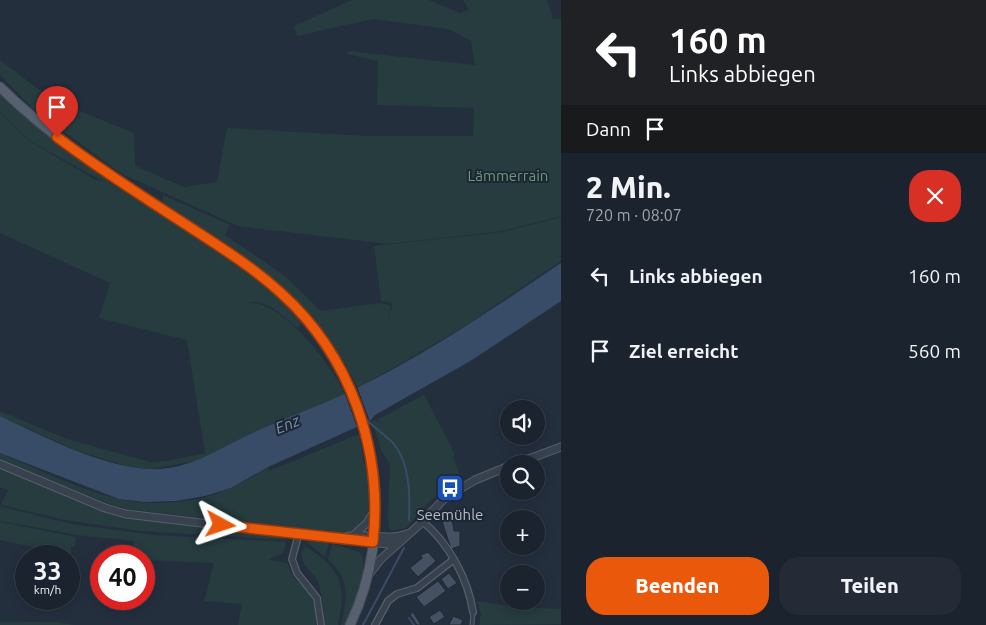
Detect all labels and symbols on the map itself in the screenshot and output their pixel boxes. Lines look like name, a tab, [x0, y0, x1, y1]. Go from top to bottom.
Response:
pin	[36, 86, 78, 137]
park label: Lämmerrain	[468, 167, 548, 184]
water label: Enz	[272, 411, 303, 437]
bus stop icon: Seemühle	[435, 473, 465, 503]
position arrow	[194, 498, 246, 550]
place label: Seemühle	[417, 506, 483, 523]
speed limit sign: 40	[90, 545, 155, 610]

